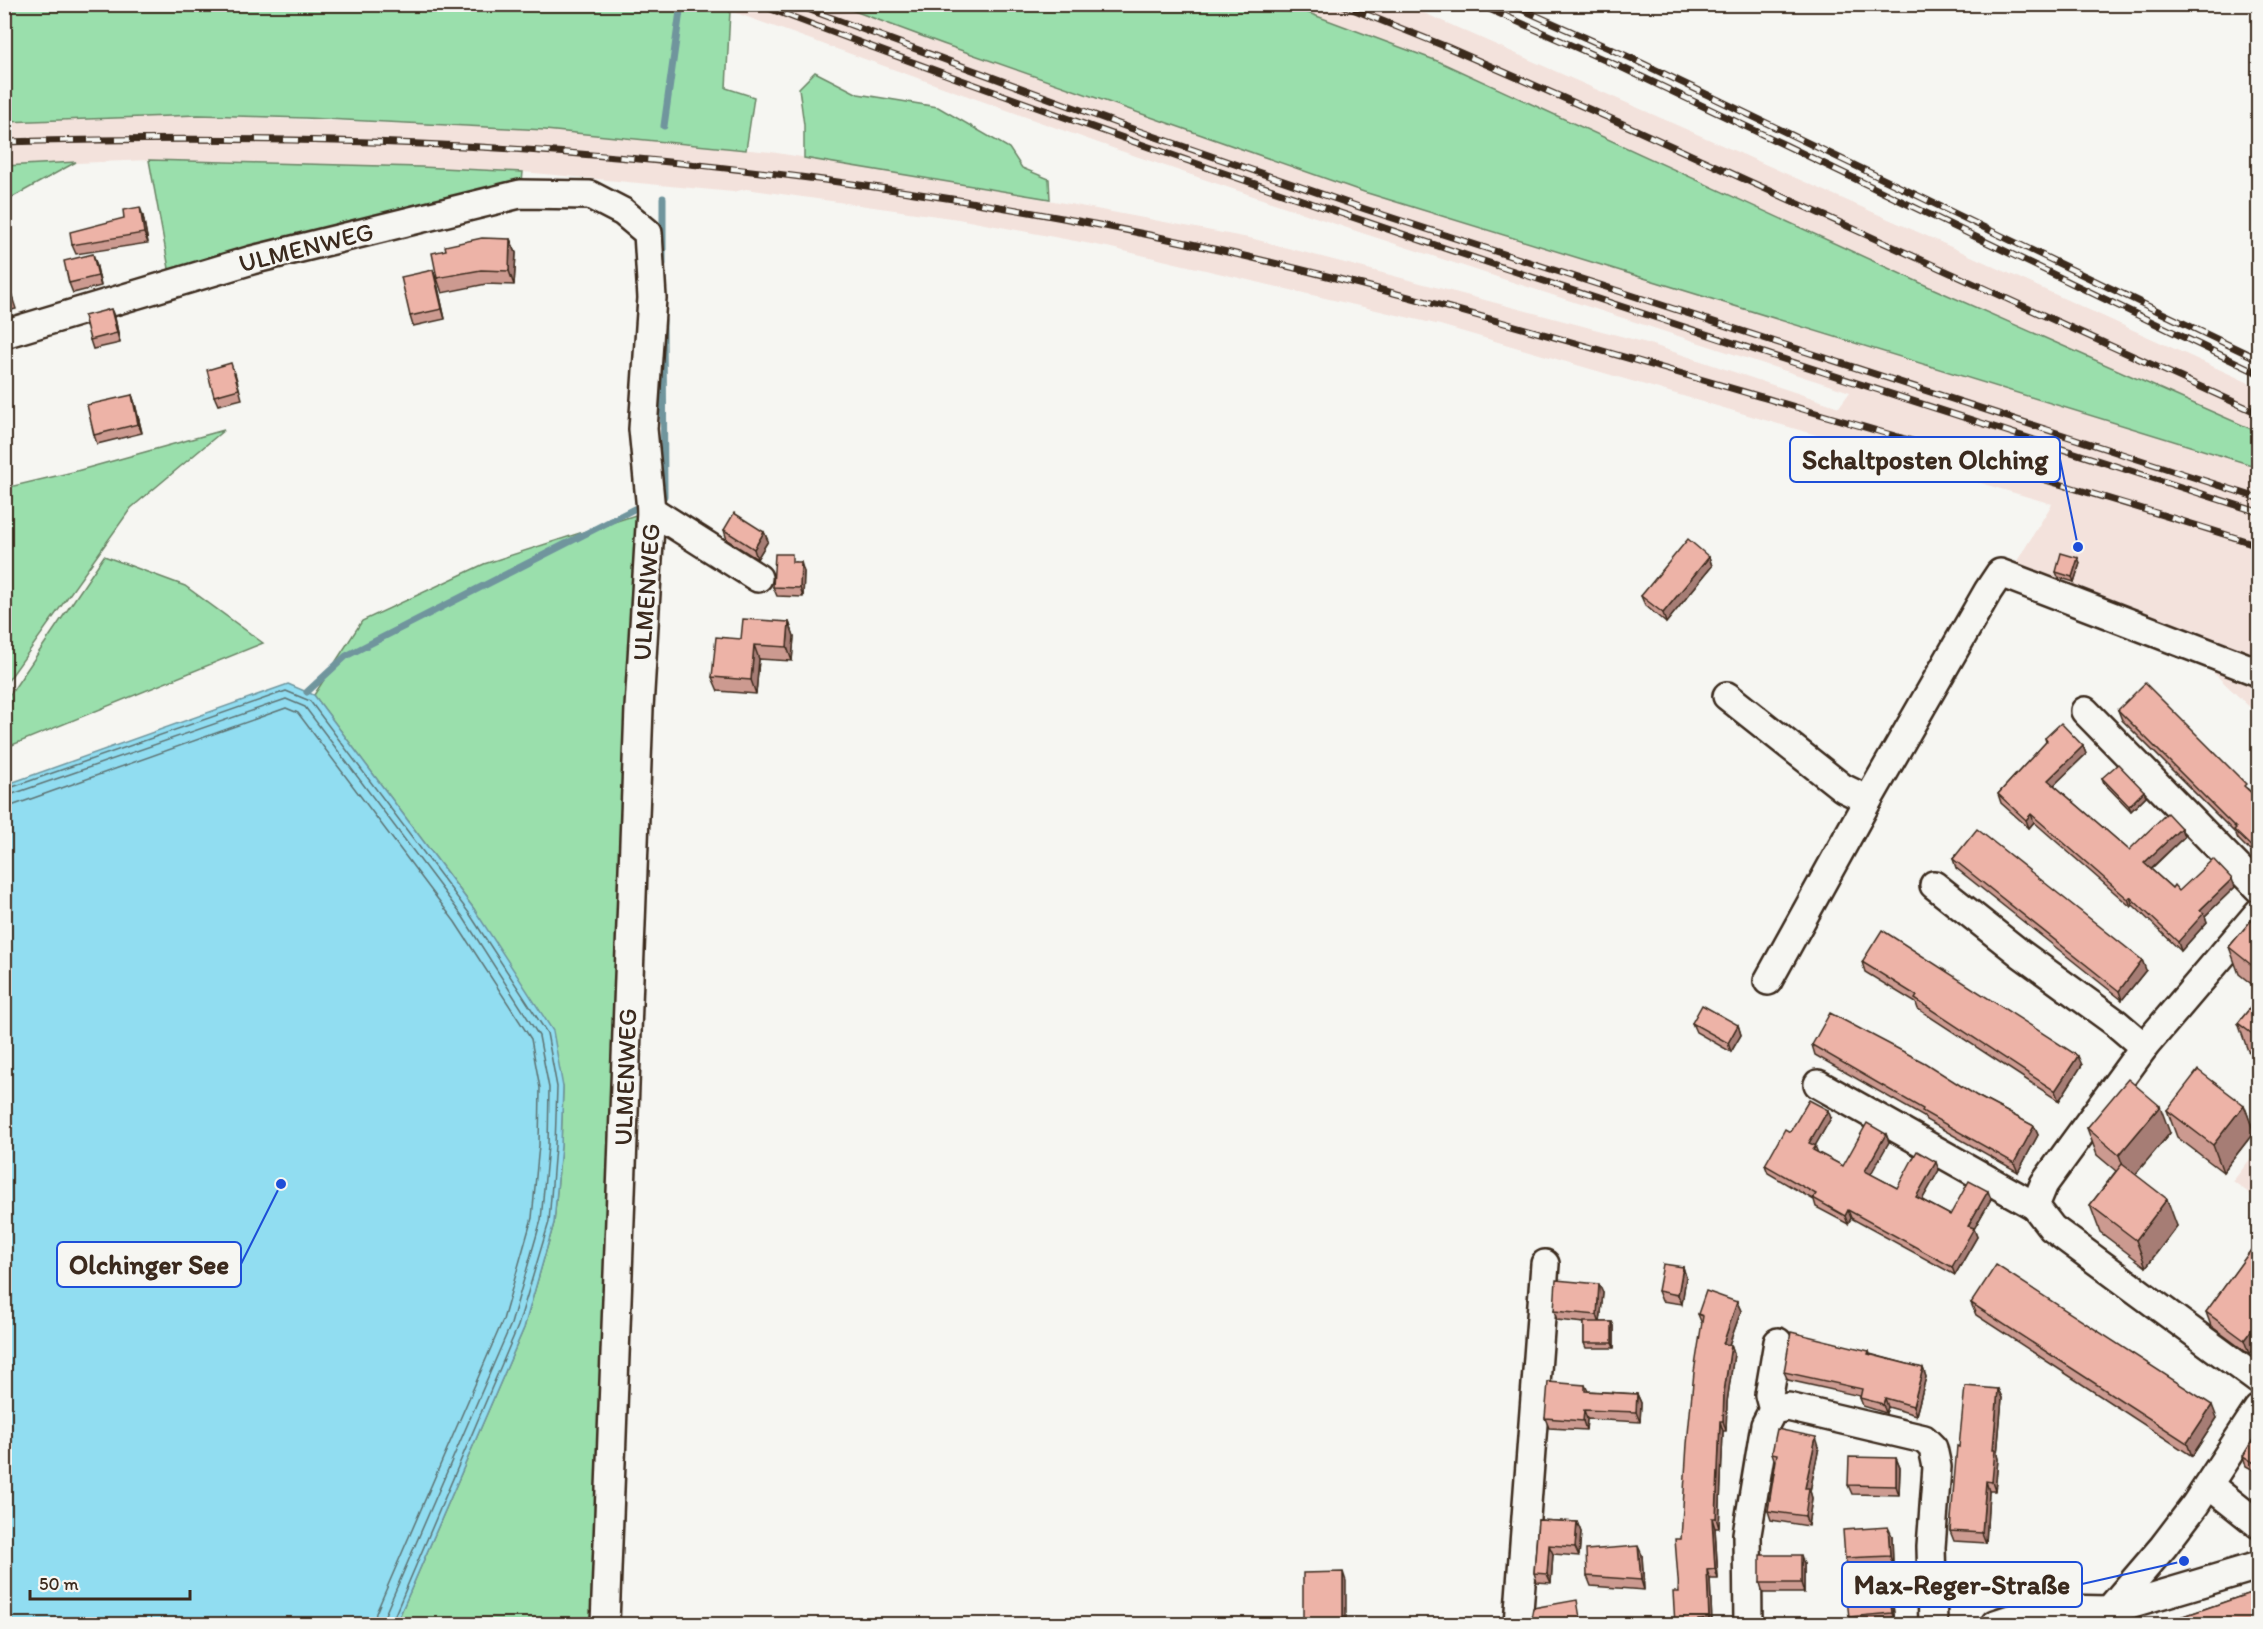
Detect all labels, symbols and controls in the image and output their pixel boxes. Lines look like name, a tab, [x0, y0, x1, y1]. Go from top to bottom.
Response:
street label: ULMENWEG	[235, 215, 377, 279]
callout: Schaltposten Olching	[1790, 437, 2060, 482]
text: Schaltposten Olching	[1802, 443, 2049, 476]
street label: ULMENWEG	[625, 522, 667, 662]
street label: ULMENWEG	[607, 1007, 643, 1147]
callout: Olchinger See	[57, 1242, 241, 1287]
text: Olchinger See	[69, 1248, 229, 1281]
callout: Max-Reger-Straße	[1842, 1562, 2082, 1607]
scale bar	[30, 1563, 190, 1601]
text: Max-Reger-Straße	[1854, 1568, 2070, 1601]
text: 50 m	[39, 1573, 79, 1595]

